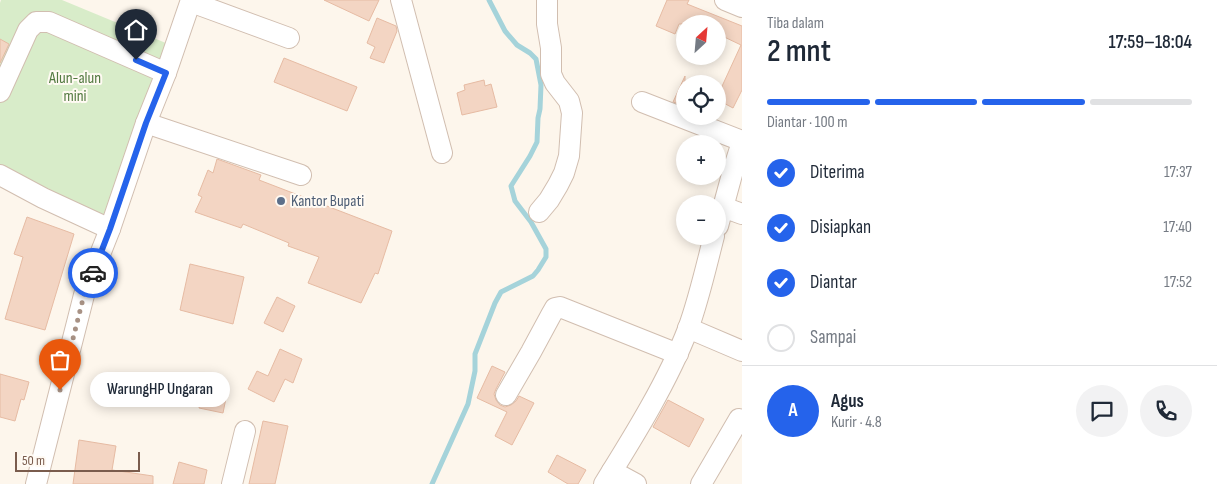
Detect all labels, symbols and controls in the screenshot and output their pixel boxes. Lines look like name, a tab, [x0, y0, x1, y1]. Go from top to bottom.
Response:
pin	[115, 9, 157, 60]
text: Tiba dalam	[767, 14, 824, 33]
north arrow	[676, 15, 726, 65]
map controls	[676, 15, 726, 245]
icon: home	[122, 16, 150, 44]
text: 17:59–18:04	[1108, 31, 1192, 54]
text: 2 mnt	[767, 32, 831, 71]
park label: Alun-alun mini	[48, 69, 101, 106]
button: locate	[676, 75, 726, 125]
text: Diantar · 100 m	[767, 113, 847, 132]
button: +	[676, 135, 726, 185]
icon: check	[767, 159, 795, 187]
text: Diterima	[810, 161, 865, 184]
text: 17:37	[1164, 163, 1192, 182]
place label: Kantor Bupati	[291, 192, 364, 211]
marker: Kantor Bupati	[275, 195, 287, 207]
button: −	[676, 195, 726, 245]
icon: check	[767, 214, 795, 242]
text: Disiapkan	[810, 216, 871, 239]
text: 17:40	[1163, 218, 1192, 237]
courier	[68, 248, 118, 298]
icon: car	[79, 259, 107, 287]
icon: check	[767, 269, 795, 297]
text: Diantar	[810, 271, 857, 294]
text: 17:52	[1164, 273, 1192, 292]
text: Sampai	[810, 326, 856, 349]
pin	[39, 339, 81, 390]
icon: bag	[46, 346, 74, 374]
callout: WarungHP Ungaran	[90, 372, 230, 408]
text: WarungHP Ungaran	[107, 380, 213, 399]
button: chat	[1076, 385, 1128, 437]
button: phone	[1140, 385, 1192, 437]
text: Agus	[831, 390, 864, 413]
text: A	[788, 399, 798, 422]
text: Kurir · 4.8	[831, 413, 882, 432]
scale bar	[15, 449, 140, 472]
text: 50 m	[22, 452, 45, 469]

